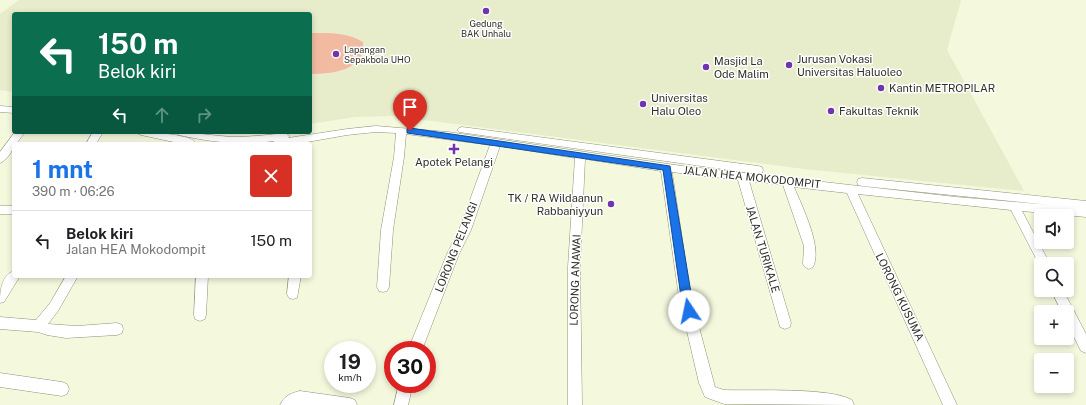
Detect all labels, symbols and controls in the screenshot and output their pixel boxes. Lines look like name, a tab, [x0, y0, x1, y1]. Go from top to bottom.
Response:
marker: Gedung BAK Unhalu	[481, 6, 491, 16]
place label: Gedung BAK Unhalu	[461, 18, 511, 39]
text: 150 m	[98, 27, 178, 60]
icon: left	[32, 28, 84, 80]
place label: Lapangan Sepakbola UHO	[344, 44, 411, 65]
marker: Lapangan Sepakbola UHO	[331, 49, 341, 59]
place label: Jurusan Vokasi Universitas Haluoleo	[797, 53, 902, 78]
place label: Masjid La Ode Malim	[714, 55, 769, 80]
marker: Jurusan Vokasi Universitas Haluoleo	[784, 60, 794, 70]
text: Belok kiri	[98, 61, 176, 82]
marker: Masjid La Ode Malim	[701, 62, 711, 72]
place label: Kantin METROPILAR	[889, 82, 995, 94]
marker: Kantin METROPILAR	[876, 83, 886, 93]
pin	[393, 90, 427, 131]
place label: Universitas Halu Oleo	[651, 92, 708, 117]
icon: arrive	[399, 96, 421, 118]
marker: Universitas Halu Oleo	[638, 99, 648, 109]
icon: left	[109, 104, 131, 126]
icon: ahead	[151, 104, 173, 126]
icon: right	[193, 104, 215, 126]
place label: Fakultas Teknik	[839, 105, 919, 117]
marker: Fakultas Teknik	[826, 106, 836, 116]
marker: Apotek Pelangi	[449, 144, 459, 154]
text: 1 mnt	[32, 155, 93, 183]
button: close	[250, 155, 292, 197]
place label: Apotek Pelangi	[415, 156, 493, 168]
street label: JALAN HEA MOKODOMPIT	[683, 164, 822, 190]
text: 390 m · 06:26	[32, 184, 115, 199]
place label: TK / RA Wildaanun Rabbaniyyun	[508, 192, 603, 217]
marker: TK / RA Wildaanun Rabbaniyyun	[606, 199, 616, 209]
street label: LORONG PELANGI	[432, 200, 480, 294]
street label: JALAN TURIKALE	[744, 204, 782, 294]
map controls	[1034, 209, 1074, 393]
button: sound	[1034, 209, 1074, 249]
text: Belok kiri	[66, 225, 133, 242]
icon: left	[32, 230, 54, 252]
text: 150 m	[250, 232, 292, 249]
street label: LORONG ANAWAI	[567, 234, 583, 326]
text: Jalan HEA Mokodompit	[66, 242, 206, 257]
street label: LORONG KUSUMA	[874, 251, 927, 343]
button: search	[1034, 257, 1074, 297]
position arrow	[668, 290, 710, 332]
button: +	[1034, 305, 1074, 345]
speed limit sign: 30	[384, 341, 436, 393]
text: 19	[339, 350, 361, 374]
button: −	[1034, 353, 1074, 393]
text: km/h	[338, 371, 362, 383]

